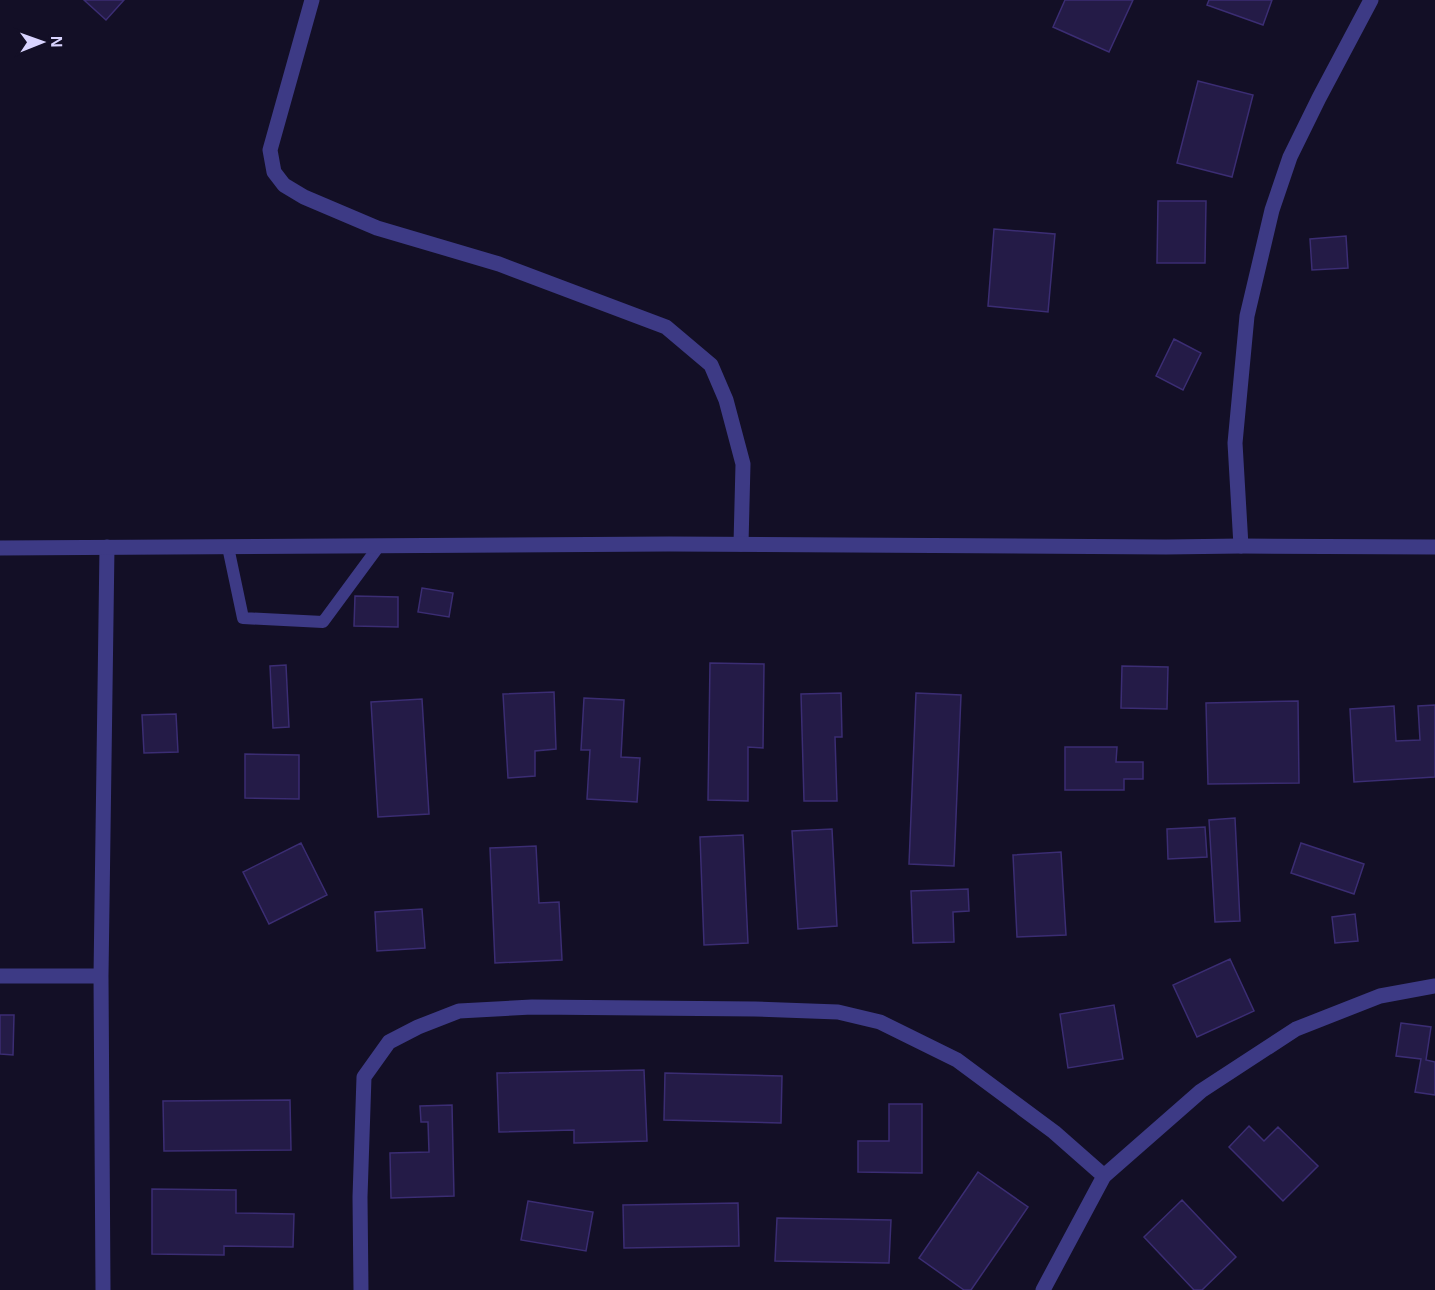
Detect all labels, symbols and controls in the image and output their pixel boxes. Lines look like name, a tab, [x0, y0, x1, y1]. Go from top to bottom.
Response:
north arrow	[12, 12, 72, 72]
text: N	[48, 36, 65, 48]

